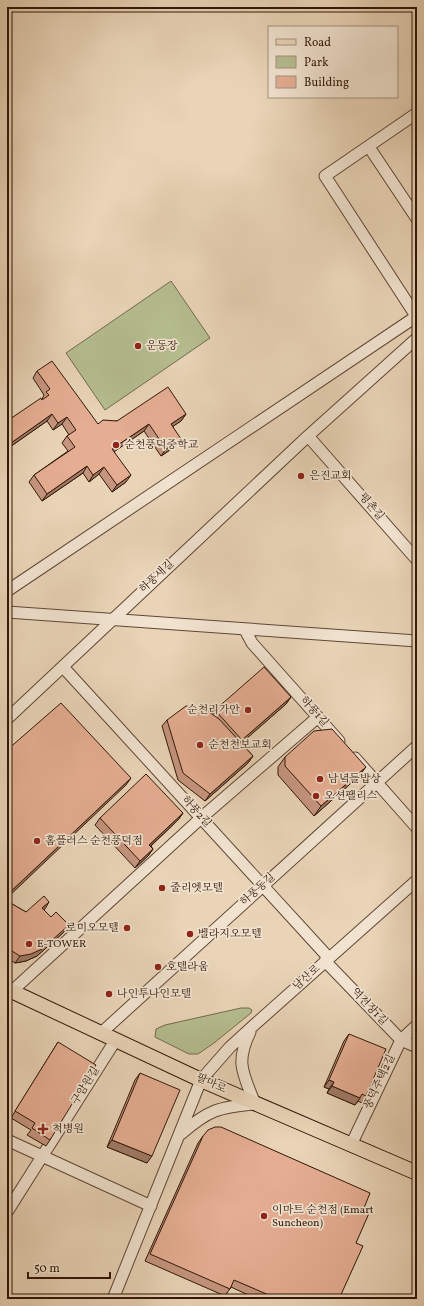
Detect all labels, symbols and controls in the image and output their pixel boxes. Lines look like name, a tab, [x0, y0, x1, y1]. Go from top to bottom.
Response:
legend	[268, 26, 398, 98]
text: Road	[304, 35, 331, 51]
text: Park	[304, 55, 329, 71]
text: Building	[304, 75, 349, 91]
place label: 운동장	[146, 339, 178, 354]
marker: 운동장	[133, 341, 143, 351]
place label: 순천풍덕중학교	[124, 438, 199, 453]
marker: 순천풍덕중학교	[111, 440, 121, 450]
place label: 은진교회	[309, 469, 352, 484]
marker: 은진교회	[296, 471, 306, 481]
street label: 평촌길	[355, 490, 387, 524]
street label: 하풍새길	[136, 557, 178, 597]
street label: 하풍1길	[296, 694, 332, 730]
place label: 순천리가안	[187, 703, 240, 718]
marker: 순천리가안	[243, 705, 253, 715]
place label: 순천천보교회	[208, 738, 272, 753]
marker: 순천천보교회	[195, 740, 205, 750]
place label: 남녘들밥상	[328, 772, 382, 787]
marker: 남녘들밥상	[315, 774, 325, 784]
place label: 오션팰리스	[324, 789, 378, 804]
marker: 오션팰리스	[311, 791, 321, 801]
street label: 하풍2길	[178, 793, 214, 831]
place label: 홈플러스 순천풍덕점	[45, 834, 143, 849]
marker: 홈플러스 순천풍덕점	[32, 836, 42, 846]
street label: 하풍동길	[237, 870, 279, 910]
place label: 줄리엣모텔	[170, 881, 223, 896]
marker: 줄리엣모텔	[157, 883, 167, 893]
place label: 로미오모텔	[66, 921, 119, 936]
marker: 로미오모텔	[122, 923, 132, 933]
place label: 벨라지오모텔	[198, 927, 262, 942]
marker: 벨라지오모텔	[185, 929, 195, 939]
place label: E-TOWER	[37, 937, 87, 952]
marker: E-TOWER	[24, 939, 34, 949]
place label: 호텔라움	[166, 960, 209, 975]
marker: 호텔라움	[153, 962, 163, 972]
street label: 남산로	[290, 962, 324, 994]
street label: 역전장1길	[347, 985, 391, 1029]
place label: 나인투나인모텔	[117, 987, 191, 1002]
marker: 나인투나인모텔	[104, 989, 114, 999]
street label: 풍덕주택2길	[361, 1052, 399, 1112]
street label: 구암원길	[68, 1064, 104, 1108]
street label: 팔마로	[193, 1071, 229, 1097]
place label: 척병원	[52, 1122, 84, 1137]
marker: 척병원	[37, 1123, 49, 1135]
place label: 이마트 순천점 (Emart Suncheon)	[272, 1203, 374, 1231]
marker: 이마트 순천점 (Emart Suncheon)	[259, 1211, 269, 1221]
scale bar	[28, 1254, 110, 1280]
text: 50 m	[34, 1261, 60, 1277]

